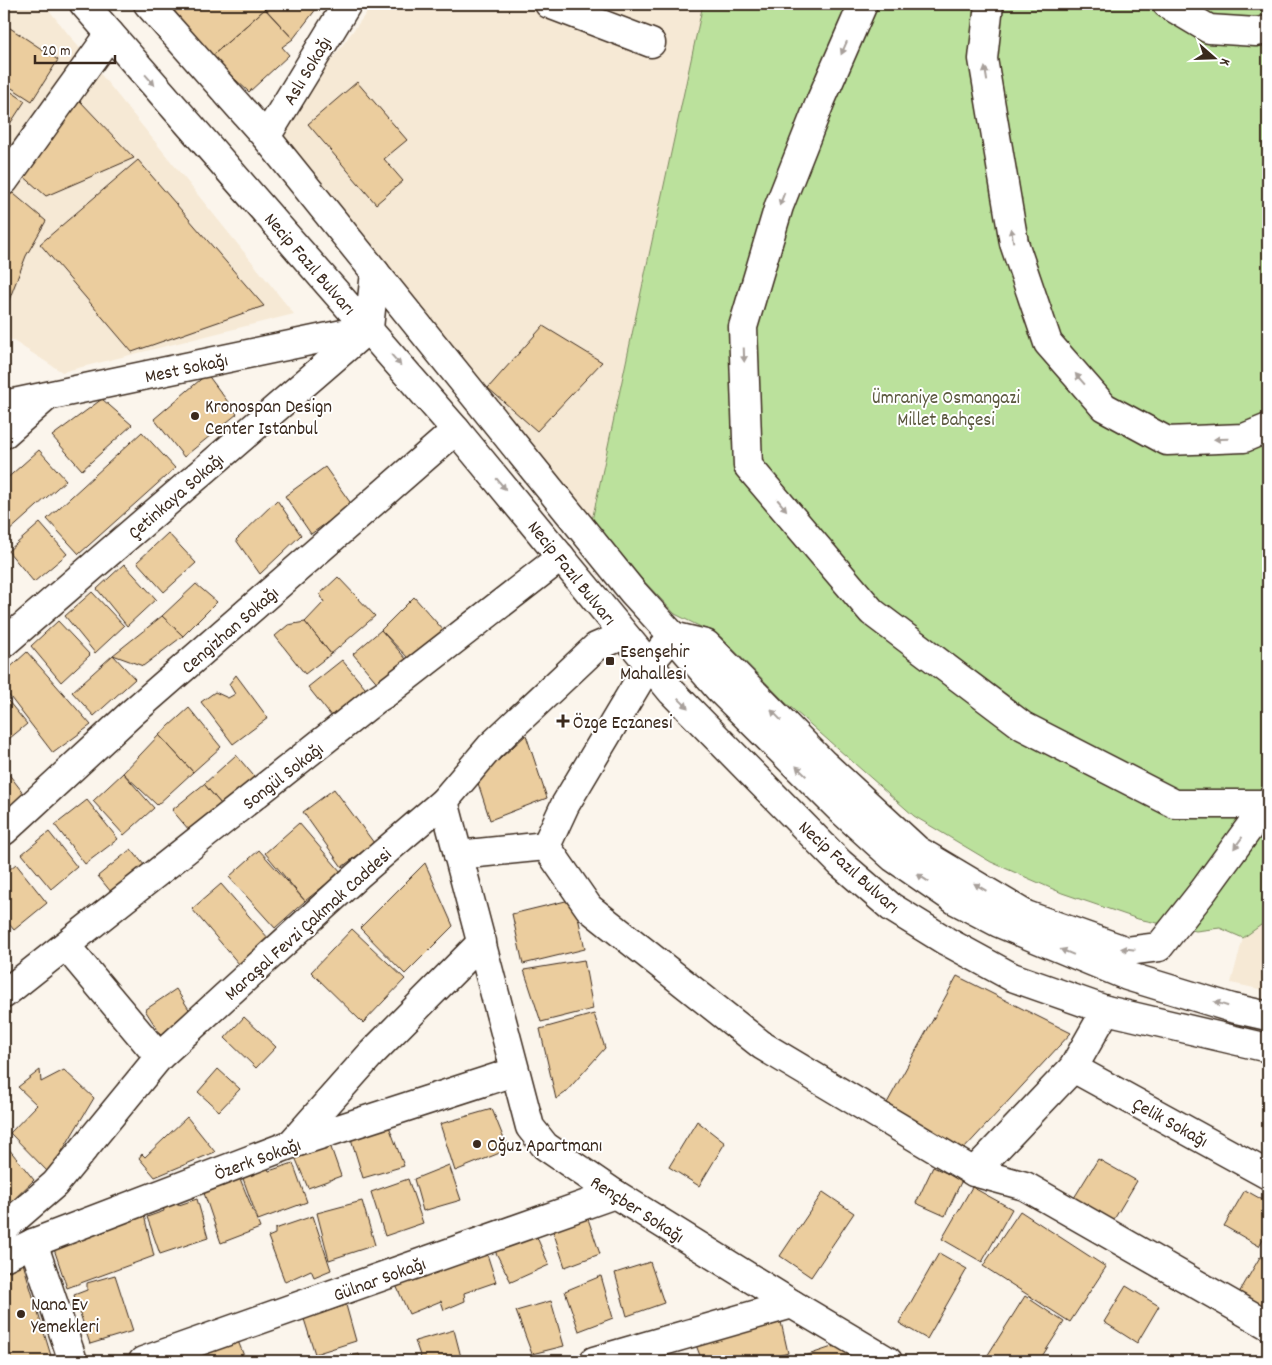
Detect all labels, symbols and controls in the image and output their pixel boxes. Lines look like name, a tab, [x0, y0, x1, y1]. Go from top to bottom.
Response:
scale bar	[35, 32, 115, 64]
street label: Aslı Sokağı	[278, 32, 340, 111]
north arrow	[1190, 32, 1240, 82]
text: 20 m	[42, 41, 70, 63]
one-way arrow	[839, 41, 847, 55]
text: K	[1214, 55, 1235, 69]
one-way arrow	[981, 66, 989, 82]
one-way arrow	[145, 74, 156, 87]
one-way arrow	[778, 192, 786, 207]
street label: Necip Fazıl Bulvarı	[256, 208, 361, 322]
one-way arrow	[1008, 226, 1016, 242]
street label: Mest Sokağı	[143, 348, 231, 392]
one-way arrow	[740, 348, 748, 364]
one-way arrow	[390, 354, 401, 366]
one-way arrow	[1074, 374, 1086, 386]
park label: Ümraniye Osmangazi Millet Bahçesi	[872, 386, 1020, 435]
place label: Kronospan Design Center Istanbul	[205, 395, 332, 444]
marker: Kronospan Design Center Istanbul	[189, 410, 201, 422]
one-way arrow	[1213, 435, 1229, 443]
street label: Çetinkaya Sokağı	[123, 448, 231, 547]
one-way arrow	[495, 478, 506, 491]
one-way arrow	[776, 499, 788, 511]
street label: Necip Fazıl Bulvarı	[519, 516, 621, 632]
street label: Cengizhan Sokağı	[177, 582, 286, 682]
place label: Esenşehir Mahallesi	[620, 640, 690, 689]
marker: Esenşehir Mahallesi	[604, 655, 616, 667]
one-way arrow	[677, 697, 689, 709]
one-way arrow	[770, 710, 782, 722]
place label: Özge Eczanesi	[573, 711, 673, 738]
marker: Özge Eczanesi	[557, 715, 569, 727]
street label: Songül Sokağı	[238, 737, 330, 818]
one-way arrow	[796, 765, 808, 777]
street label: Necip Fazıl Bulvarı	[791, 816, 904, 921]
one-way arrow	[1233, 836, 1243, 850]
street label: Maraşal Fevzi Çakmak Caddesi	[220, 842, 400, 1008]
one-way arrow	[916, 873, 930, 883]
one-way arrow	[973, 882, 986, 891]
one-way arrow	[1120, 945, 1136, 953]
one-way arrow	[1059, 948, 1074, 956]
one-way arrow	[1213, 1000, 1228, 1008]
street label: Çelik Sokağı	[1127, 1092, 1212, 1156]
street label: Özerk Sokağı	[211, 1133, 305, 1189]
place label: Oğuz Apartmanı	[487, 1134, 602, 1161]
marker: Oğuz Apartmanı	[471, 1138, 483, 1150]
street label: Rençber Sokağı	[584, 1170, 688, 1251]
street label: Gülnar Sokağı	[330, 1252, 430, 1311]
place label: Nana Ev Yemekleri	[31, 1293, 99, 1342]
marker: Nana Ev Yemekleri	[15, 1308, 27, 1320]

